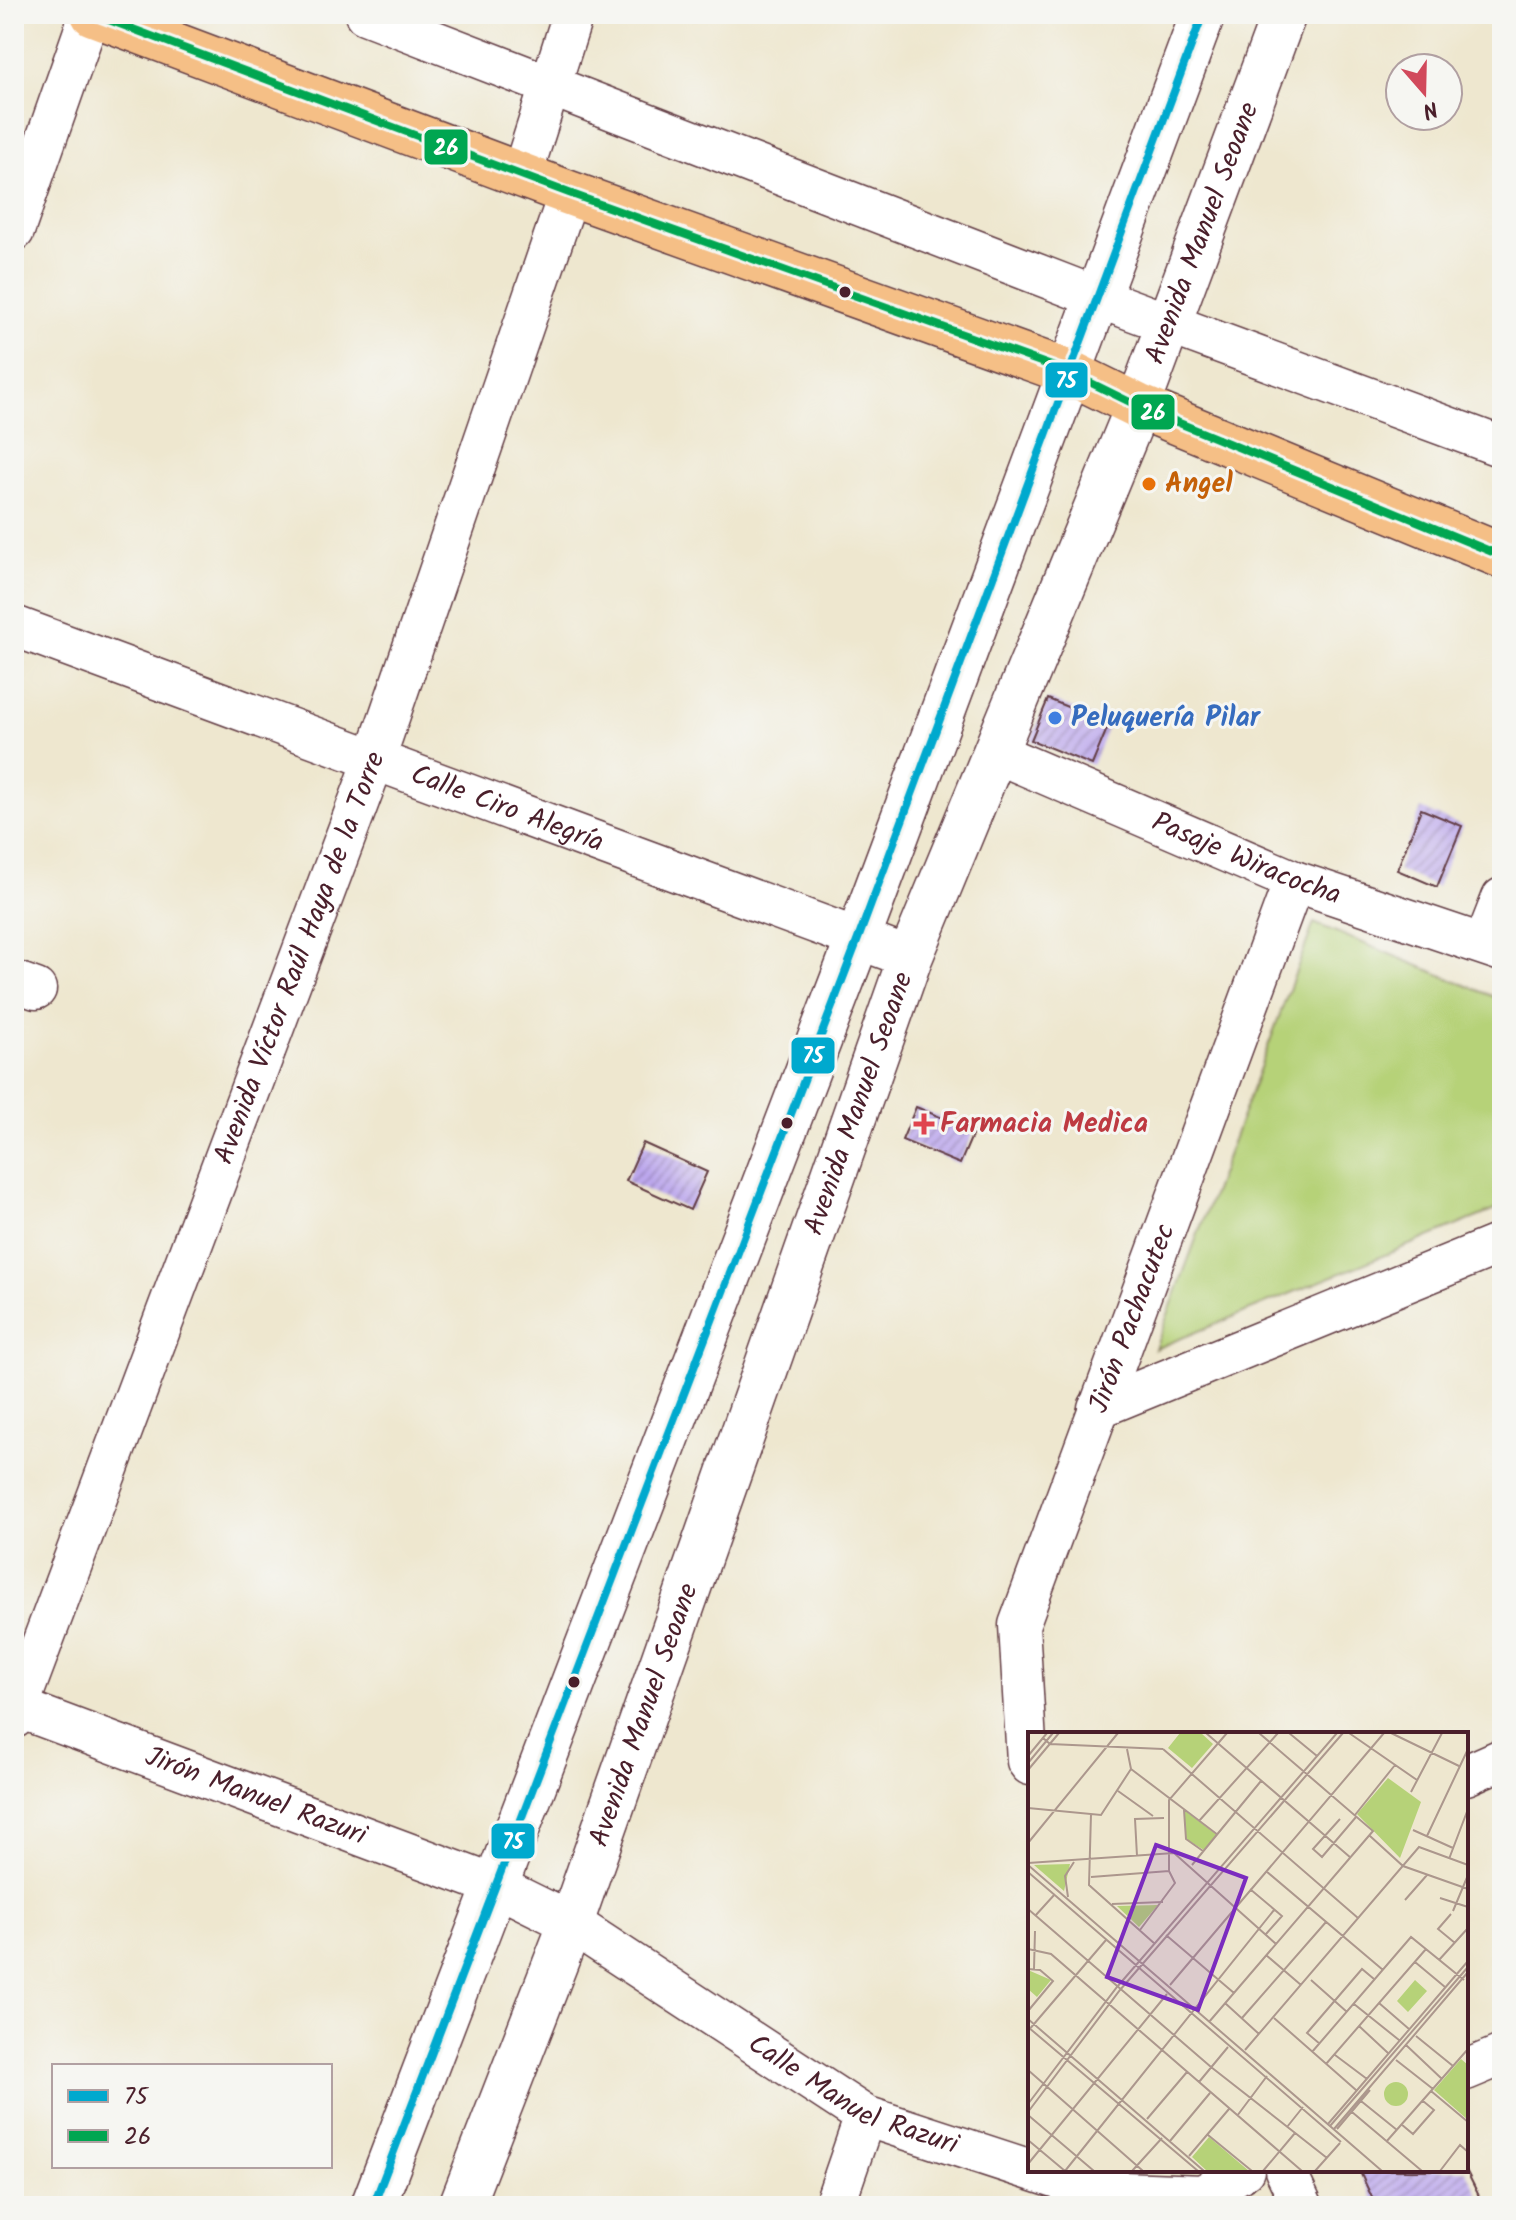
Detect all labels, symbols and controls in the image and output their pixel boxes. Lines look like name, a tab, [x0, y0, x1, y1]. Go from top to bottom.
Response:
north arrow	[1384, 52, 1464, 132]
text: N	[1417, 90, 1442, 127]
street label: Avenida Manuel Seoane	[1133, 95, 1272, 371]
line badge: 26	[423, 128, 469, 166]
text: 26	[434, 132, 458, 167]
unlabelled marker	[837, 284, 853, 300]
line badge: 75	[1044, 361, 1089, 399]
text: 75	[1055, 365, 1079, 400]
line badge: 26	[1130, 393, 1176, 431]
text: 26	[1141, 397, 1165, 432]
place label: Angel	[1165, 462, 1233, 507]
marker: Angel	[1140, 475, 1158, 493]
place label: Peluquería Pilar	[1071, 696, 1262, 741]
marker: Peluquería Pilar	[1046, 709, 1064, 727]
street label: Avenida Víctor Raúl Haya de la Torre	[202, 745, 398, 1171]
street label: Calle Ciro Alegría	[404, 752, 610, 865]
street label: Pasaje Wiracocha	[1145, 800, 1347, 918]
street label: Avenida Manuel Seoane	[792, 965, 926, 1242]
line badge: 75	[790, 1036, 836, 1075]
text: 75	[802, 1040, 826, 1075]
place label: Farmacia Medica	[940, 1102, 1148, 1147]
unlabelled marker	[779, 1115, 795, 1131]
marker: Farmacia Medica	[915, 1115, 933, 1133]
street label: Jirón Pachacutec	[1077, 1217, 1188, 1420]
street label: Avenida Manuel Seoane	[577, 1577, 711, 1853]
unlabelled marker	[566, 1674, 582, 1690]
inset map	[1028, 1732, 1468, 2172]
street label: Jirón Manuel Razuri	[138, 1734, 374, 1859]
line badge: 75	[490, 1822, 536, 1860]
text: 75	[502, 1826, 526, 1861]
street label: Calle Manuel Razuri	[739, 2022, 965, 2168]
legend	[52, 2064, 332, 2168]
text: 75	[124, 2078, 150, 2117]
text: 26	[124, 2118, 151, 2157]

